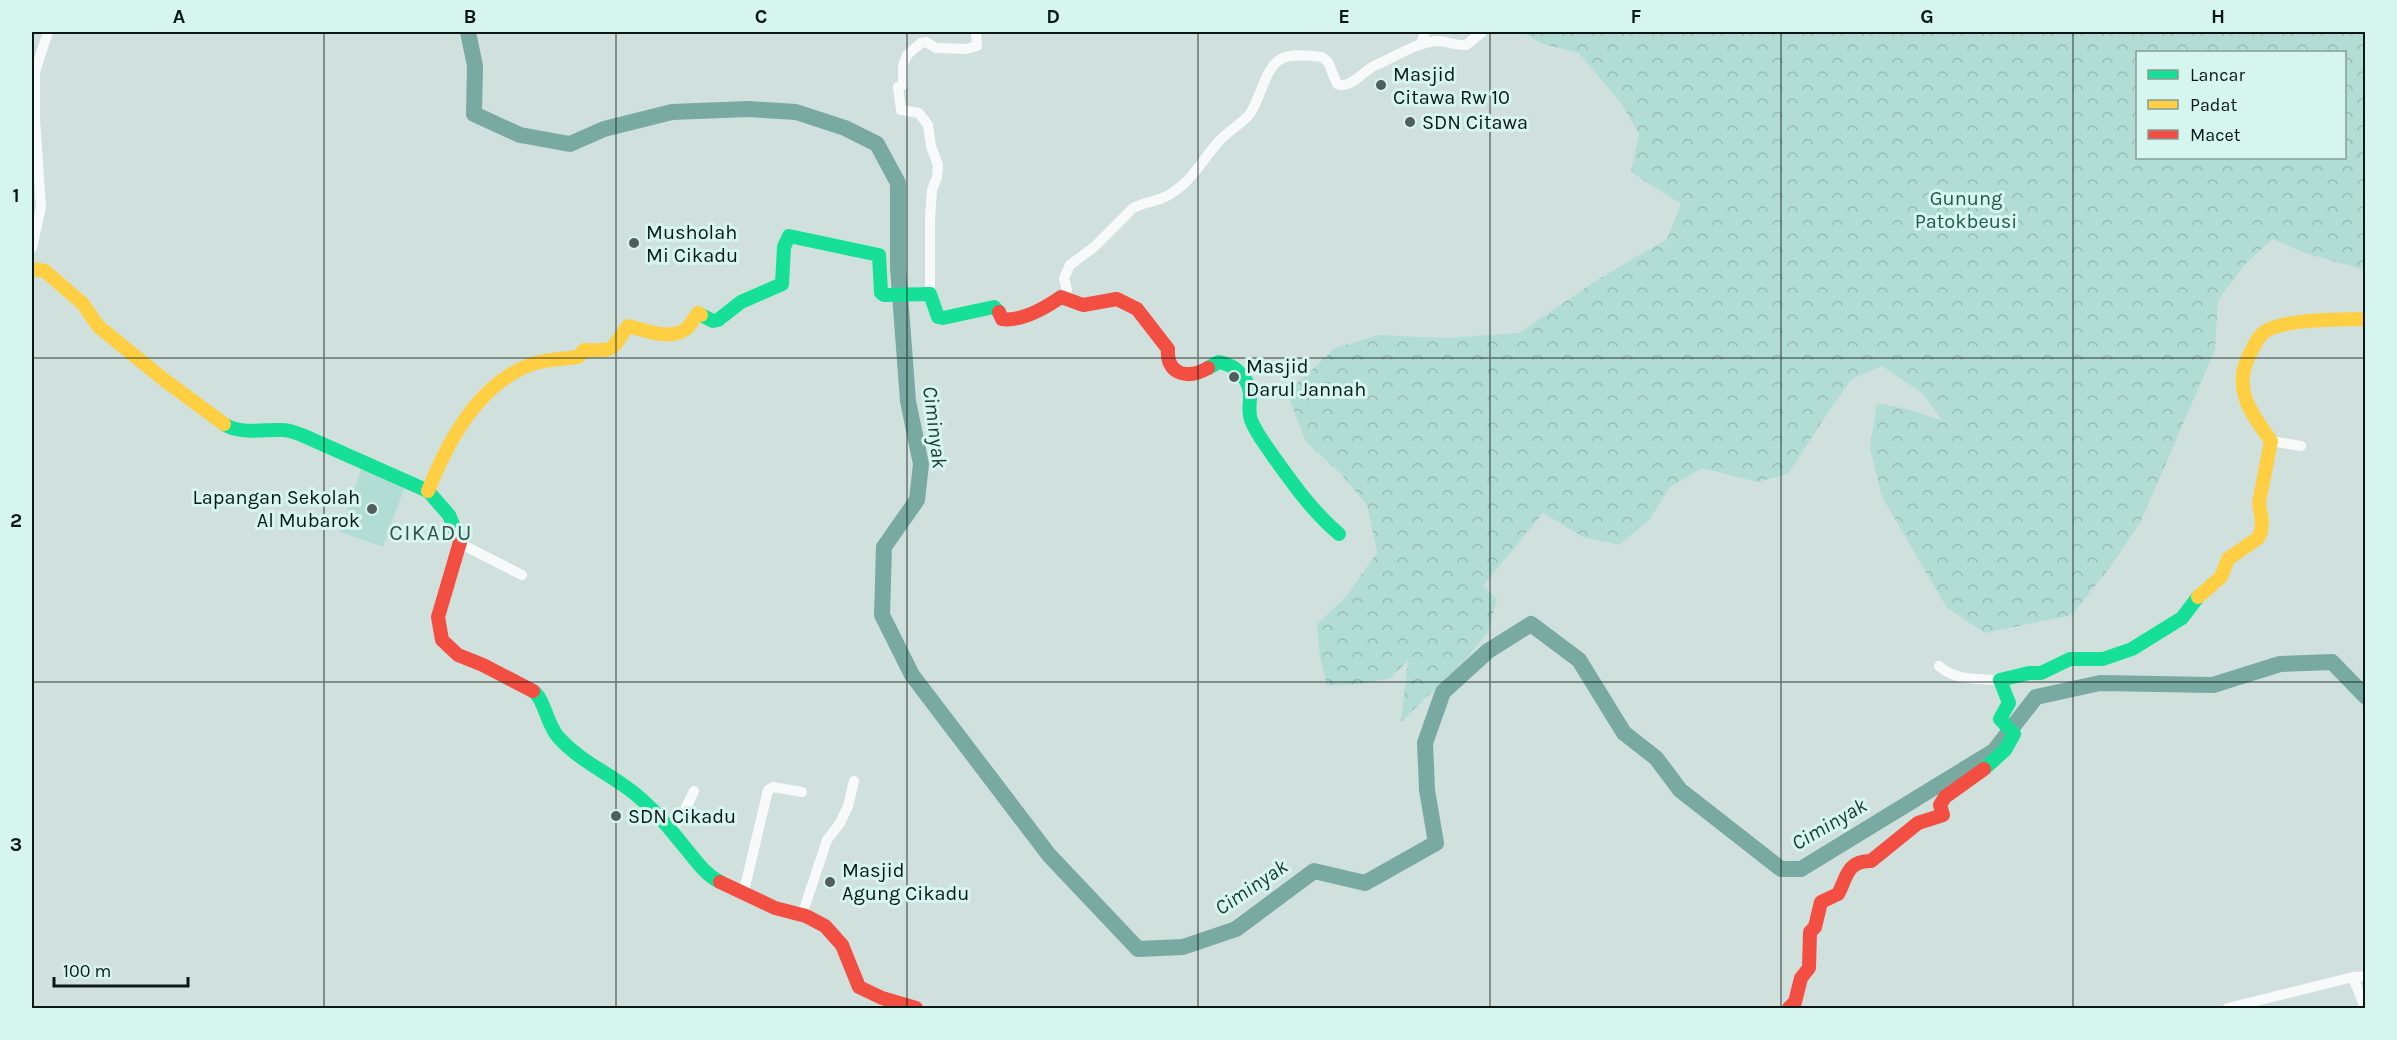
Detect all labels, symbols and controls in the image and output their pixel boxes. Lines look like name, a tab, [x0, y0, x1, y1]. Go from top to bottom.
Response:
text: A	[173, 5, 186, 28]
text: B	[464, 5, 476, 28]
text: C	[755, 5, 767, 28]
text: D	[1046, 5, 1060, 28]
text: E	[1338, 5, 1350, 28]
text: F	[1631, 5, 1642, 28]
text: G	[1920, 5, 1934, 28]
text: H	[2211, 5, 2225, 28]
legend	[2136, 51, 2346, 159]
place label: Masjid Citawa Rw 10	[1393, 63, 1510, 109]
text: Lancar	[2190, 64, 2245, 86]
marker: Masjid Citawa Rw 10	[1374, 78, 1388, 92]
text: Padat	[2190, 94, 2237, 116]
place label: SDN Citawa	[1422, 111, 1528, 134]
marker: SDN Citawa	[1403, 115, 1417, 129]
text: Macet	[2190, 124, 2241, 146]
text: 1	[12, 184, 20, 207]
park label: Gunung Patokbeusi	[1915, 187, 2017, 233]
place label: Musholah Mi Cikadu	[646, 221, 738, 267]
marker: Musholah Mi Cikadu	[627, 236, 641, 250]
place label: Masjid Darul Jannah	[1246, 355, 1366, 401]
marker: Masjid Darul Jannah	[1227, 370, 1241, 384]
water label: Ciminyak	[918, 385, 952, 470]
place label: Lapangan Sekolah Al Mubarok	[193, 486, 360, 532]
marker: Lapangan Sekolah Al Mubarok	[365, 502, 379, 516]
text: 2	[10, 509, 22, 532]
district label: CIKADU	[389, 520, 473, 546]
water label: Ciminyak	[1787, 793, 1871, 855]
place label: SDN Cikadu	[628, 805, 736, 828]
marker: SDN Cikadu	[609, 809, 623, 823]
text: 3	[10, 833, 22, 856]
water label: Ciminyak	[1210, 854, 1292, 920]
place label: Masjid Agung Cikadu	[842, 859, 969, 905]
marker: Masjid Agung Cikadu	[823, 875, 837, 889]
scale bar	[54, 950, 188, 988]
text: 100 m	[63, 960, 111, 982]

